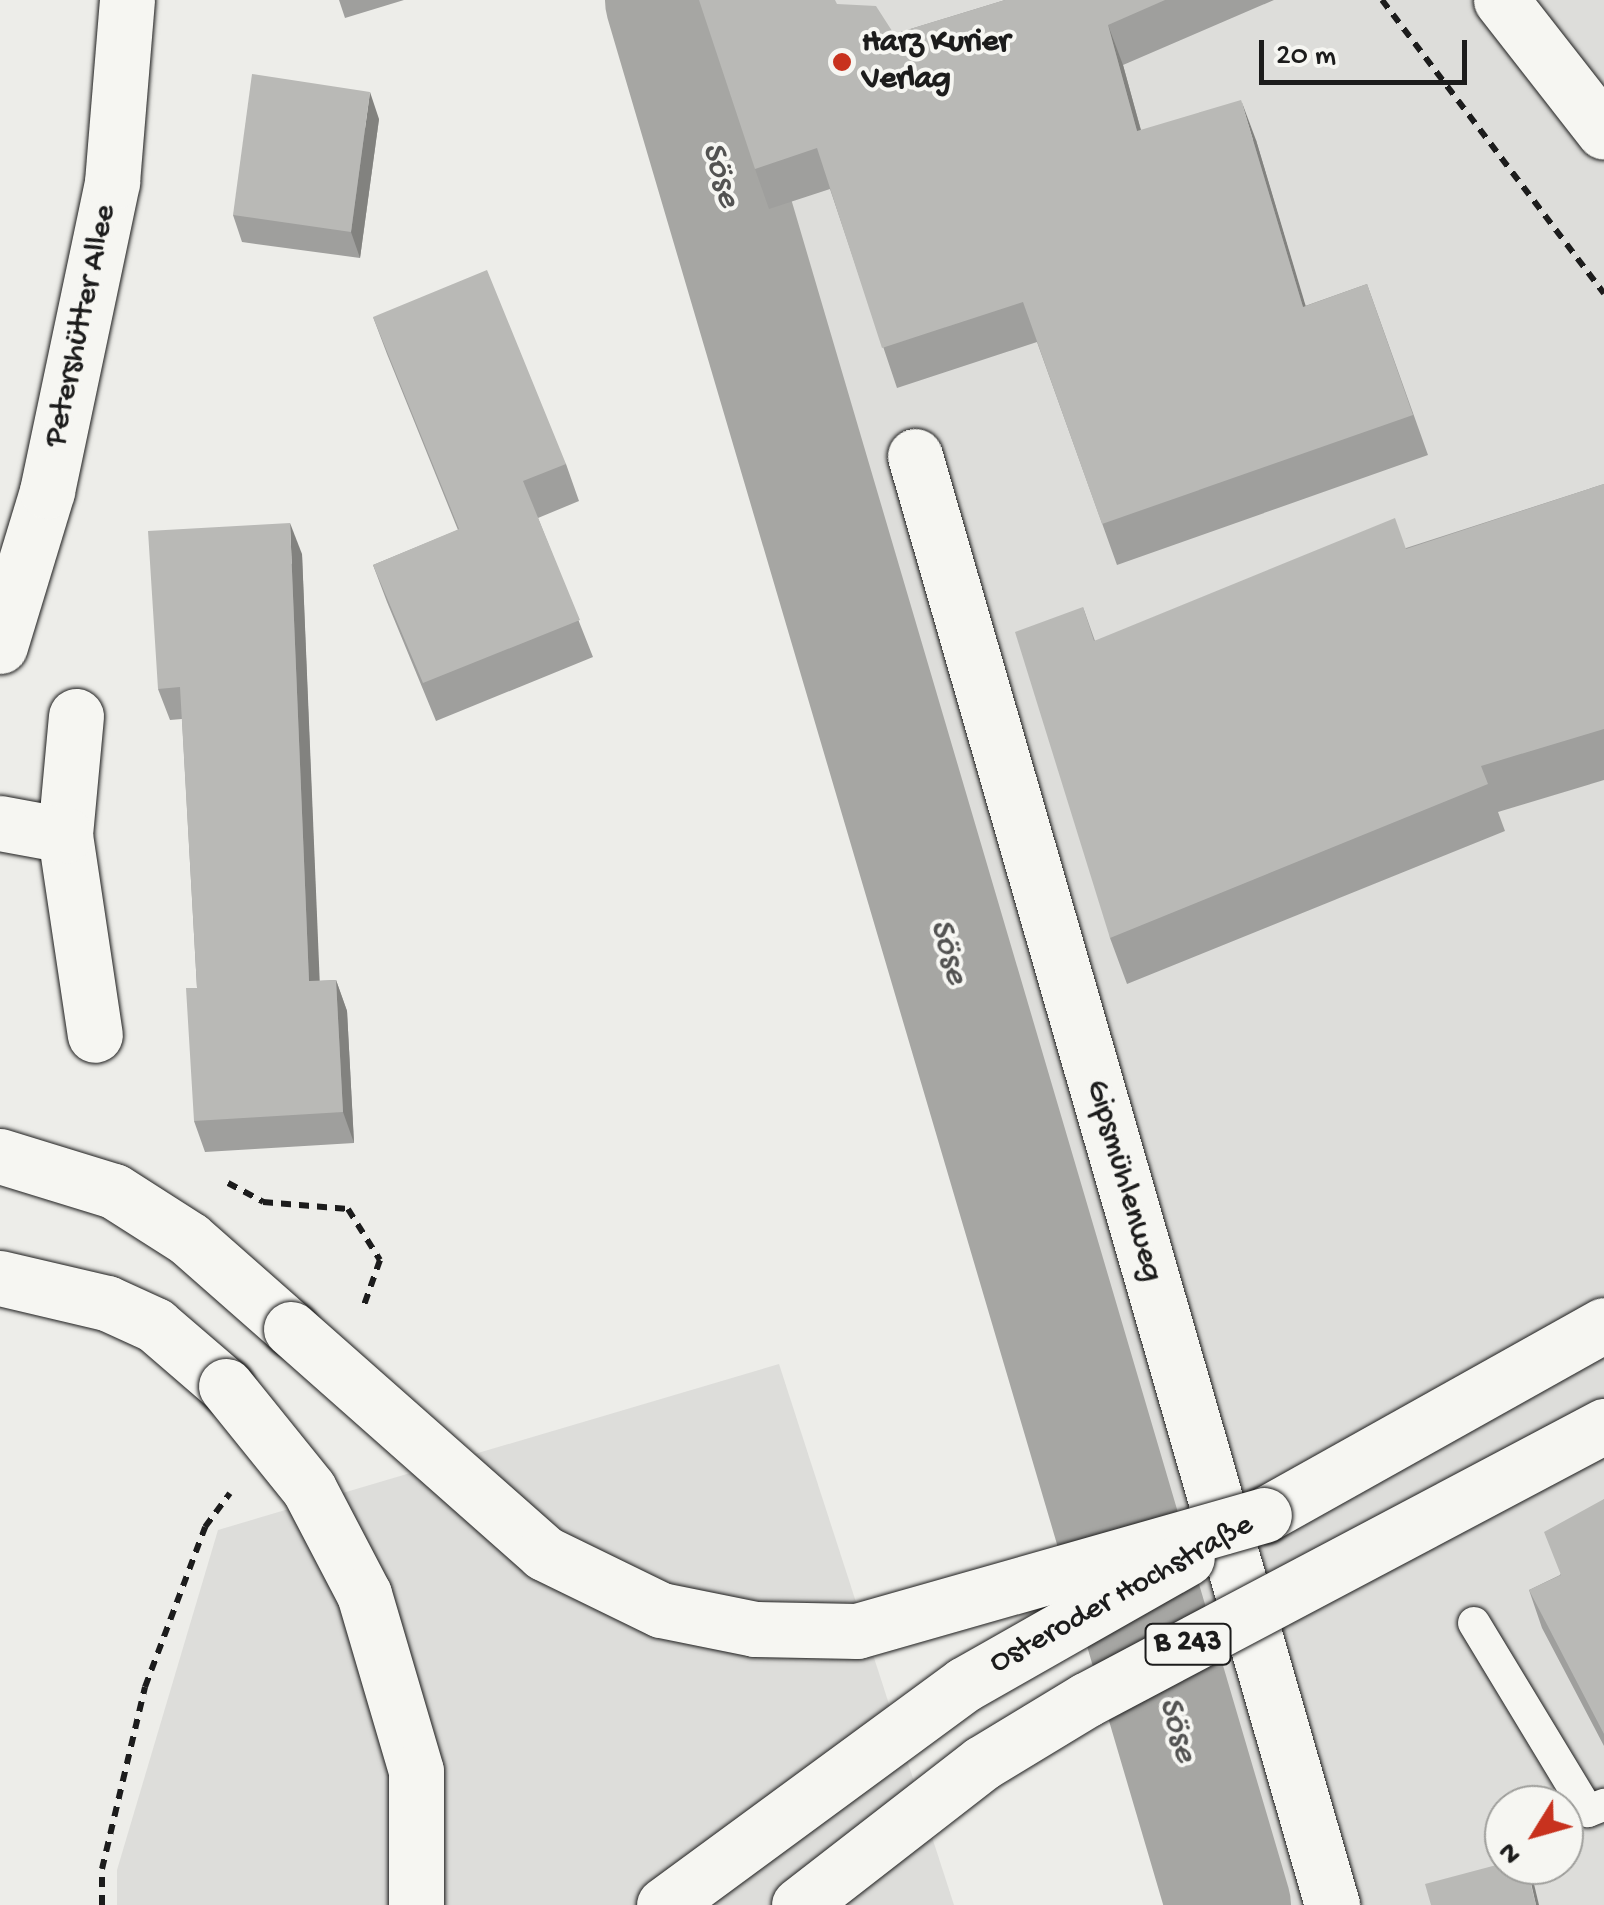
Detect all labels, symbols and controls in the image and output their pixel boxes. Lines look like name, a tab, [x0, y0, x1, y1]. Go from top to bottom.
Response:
scale bar	[1264, 20, 1472, 82]
place label: Harz Kurier Verlag	[862, 25, 1010, 100]
text: 20 m	[1276, 40, 1336, 75]
marker: Harz Kurier Verlag	[831, 51, 853, 73]
water label: Söse	[690, 138, 748, 212]
street label: Petershütter Allee	[38, 201, 126, 451]
water label: Söse	[918, 915, 976, 989]
street label: Gipsmühlenweg	[1076, 1076, 1170, 1286]
street label: Osteroder Hochstraße	[983, 1507, 1261, 1683]
road number: B 243	[1143, 1619, 1233, 1669]
water label: Söse	[1147, 1693, 1205, 1767]
north arrow	[1484, 1785, 1584, 1885]
text: N	[1493, 1835, 1530, 1869]

